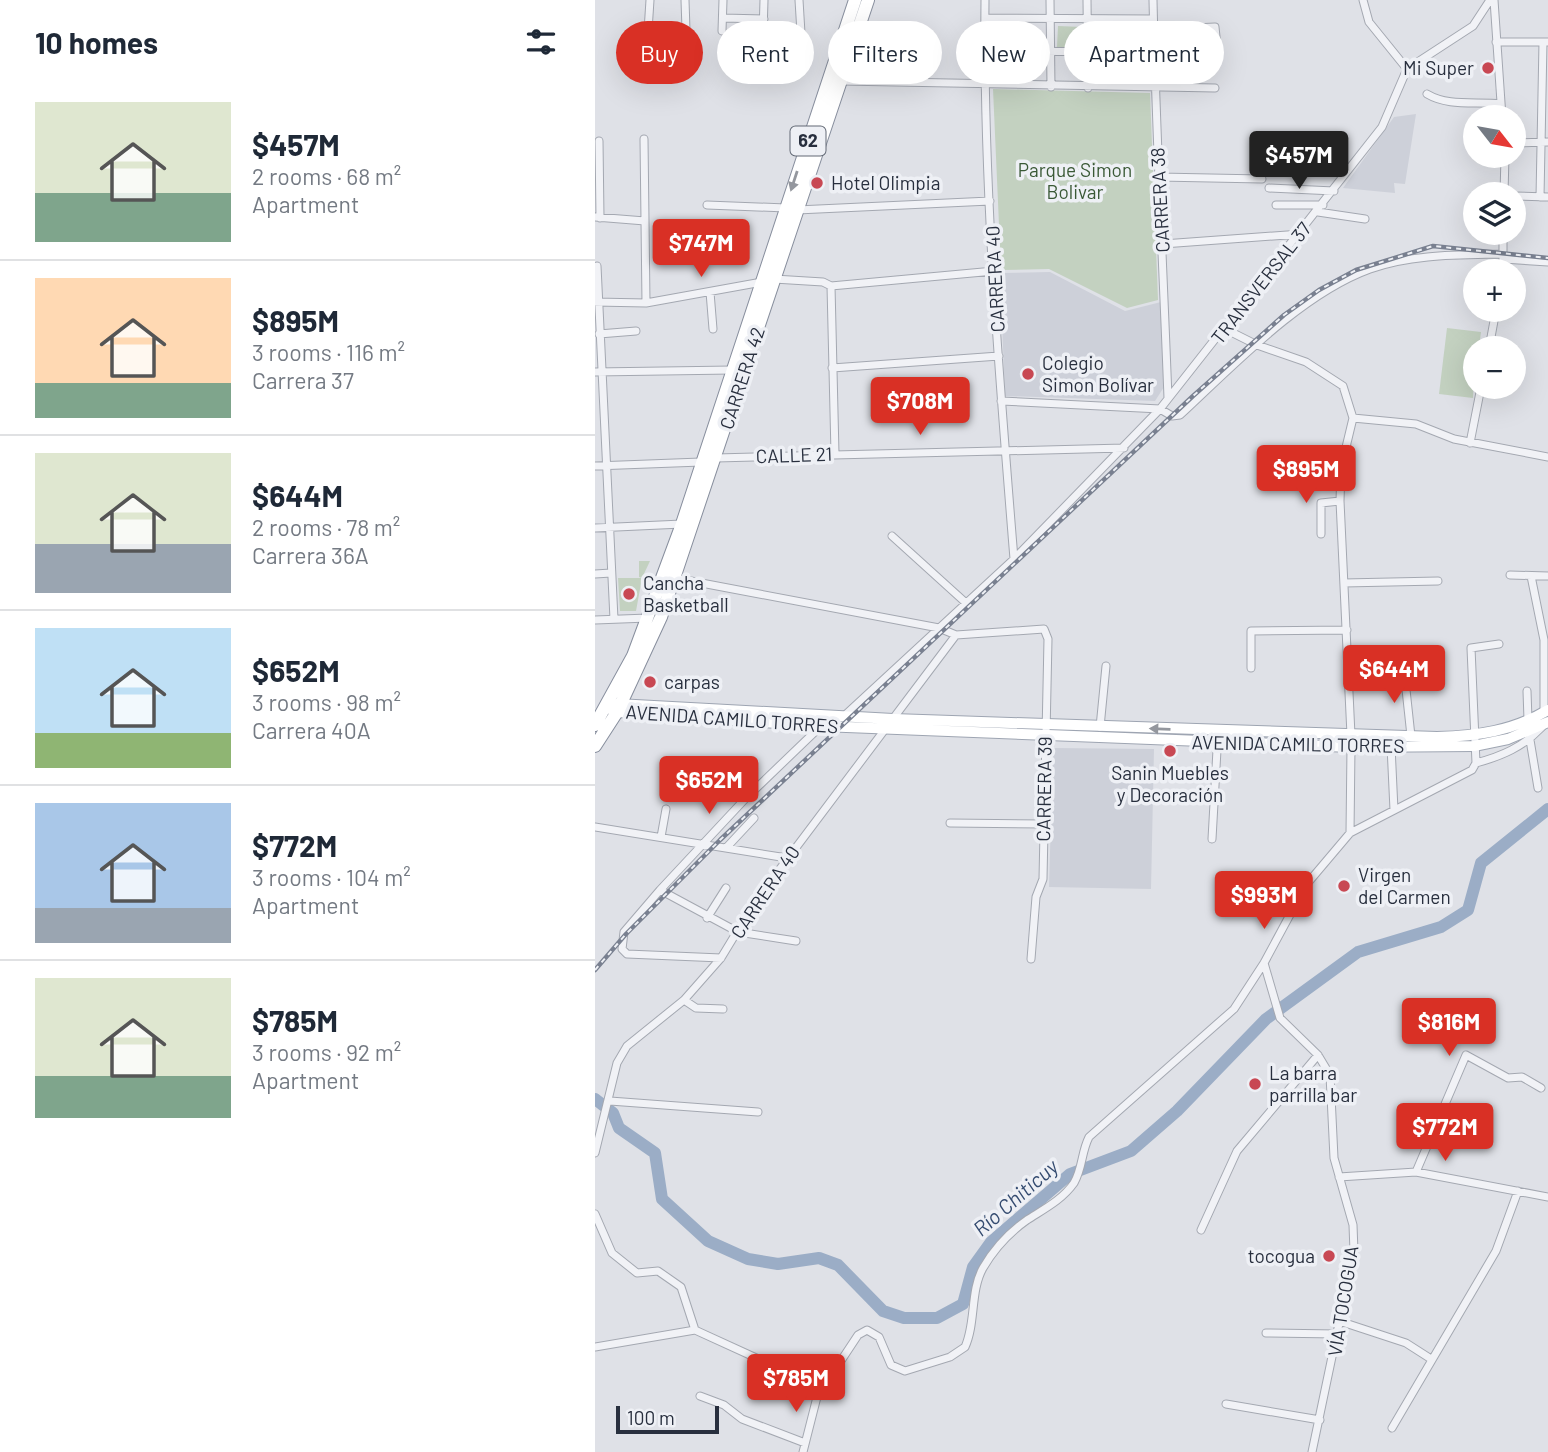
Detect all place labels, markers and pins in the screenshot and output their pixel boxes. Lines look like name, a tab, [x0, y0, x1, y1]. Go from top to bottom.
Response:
place label: Mi Super	[1403, 56, 1474, 79]
marker: Mi Super	[1480, 60, 1496, 76]
pin: $457M	[1250, 132, 1348, 191]
place label: Hotel Olimpia	[831, 171, 940, 194]
marker: Hotel Olimpia	[809, 175, 825, 191]
pin: $747M	[652, 219, 750, 279]
place label: Colegio Simon Bolívar	[1042, 351, 1154, 396]
marker: Colegio Simon Bolívar	[1020, 366, 1036, 382]
pin: $708M	[871, 378, 969, 437]
pin: $895M	[1257, 446, 1355, 505]
place label: Cancha Basketball	[643, 571, 729, 616]
marker: Cancha Basketball	[621, 586, 637, 602]
pin: $644M	[1345, 646, 1443, 705]
place label: carpas	[664, 670, 720, 693]
marker: carpas	[642, 674, 658, 690]
marker: Sanin Muebles y Decoración	[1162, 743, 1178, 759]
pin: $652M	[660, 756, 758, 816]
place label: Sanin Muebles y Decoración	[1111, 761, 1229, 806]
place label: Virgen del Carmen	[1358, 863, 1451, 908]
pin: $993M	[1215, 872, 1313, 931]
marker: Virgen del Carmen	[1336, 878, 1352, 894]
pin: $816M	[1400, 998, 1498, 1058]
place label: La barra parrilla bar	[1269, 1061, 1357, 1106]
marker: La barra parrilla bar	[1247, 1076, 1263, 1092]
pin: $772M	[1396, 1104, 1494, 1163]
place label: tocogua	[1248, 1244, 1315, 1267]
marker: tocogua	[1321, 1248, 1337, 1264]
pin: $785M	[747, 1354, 845, 1414]

